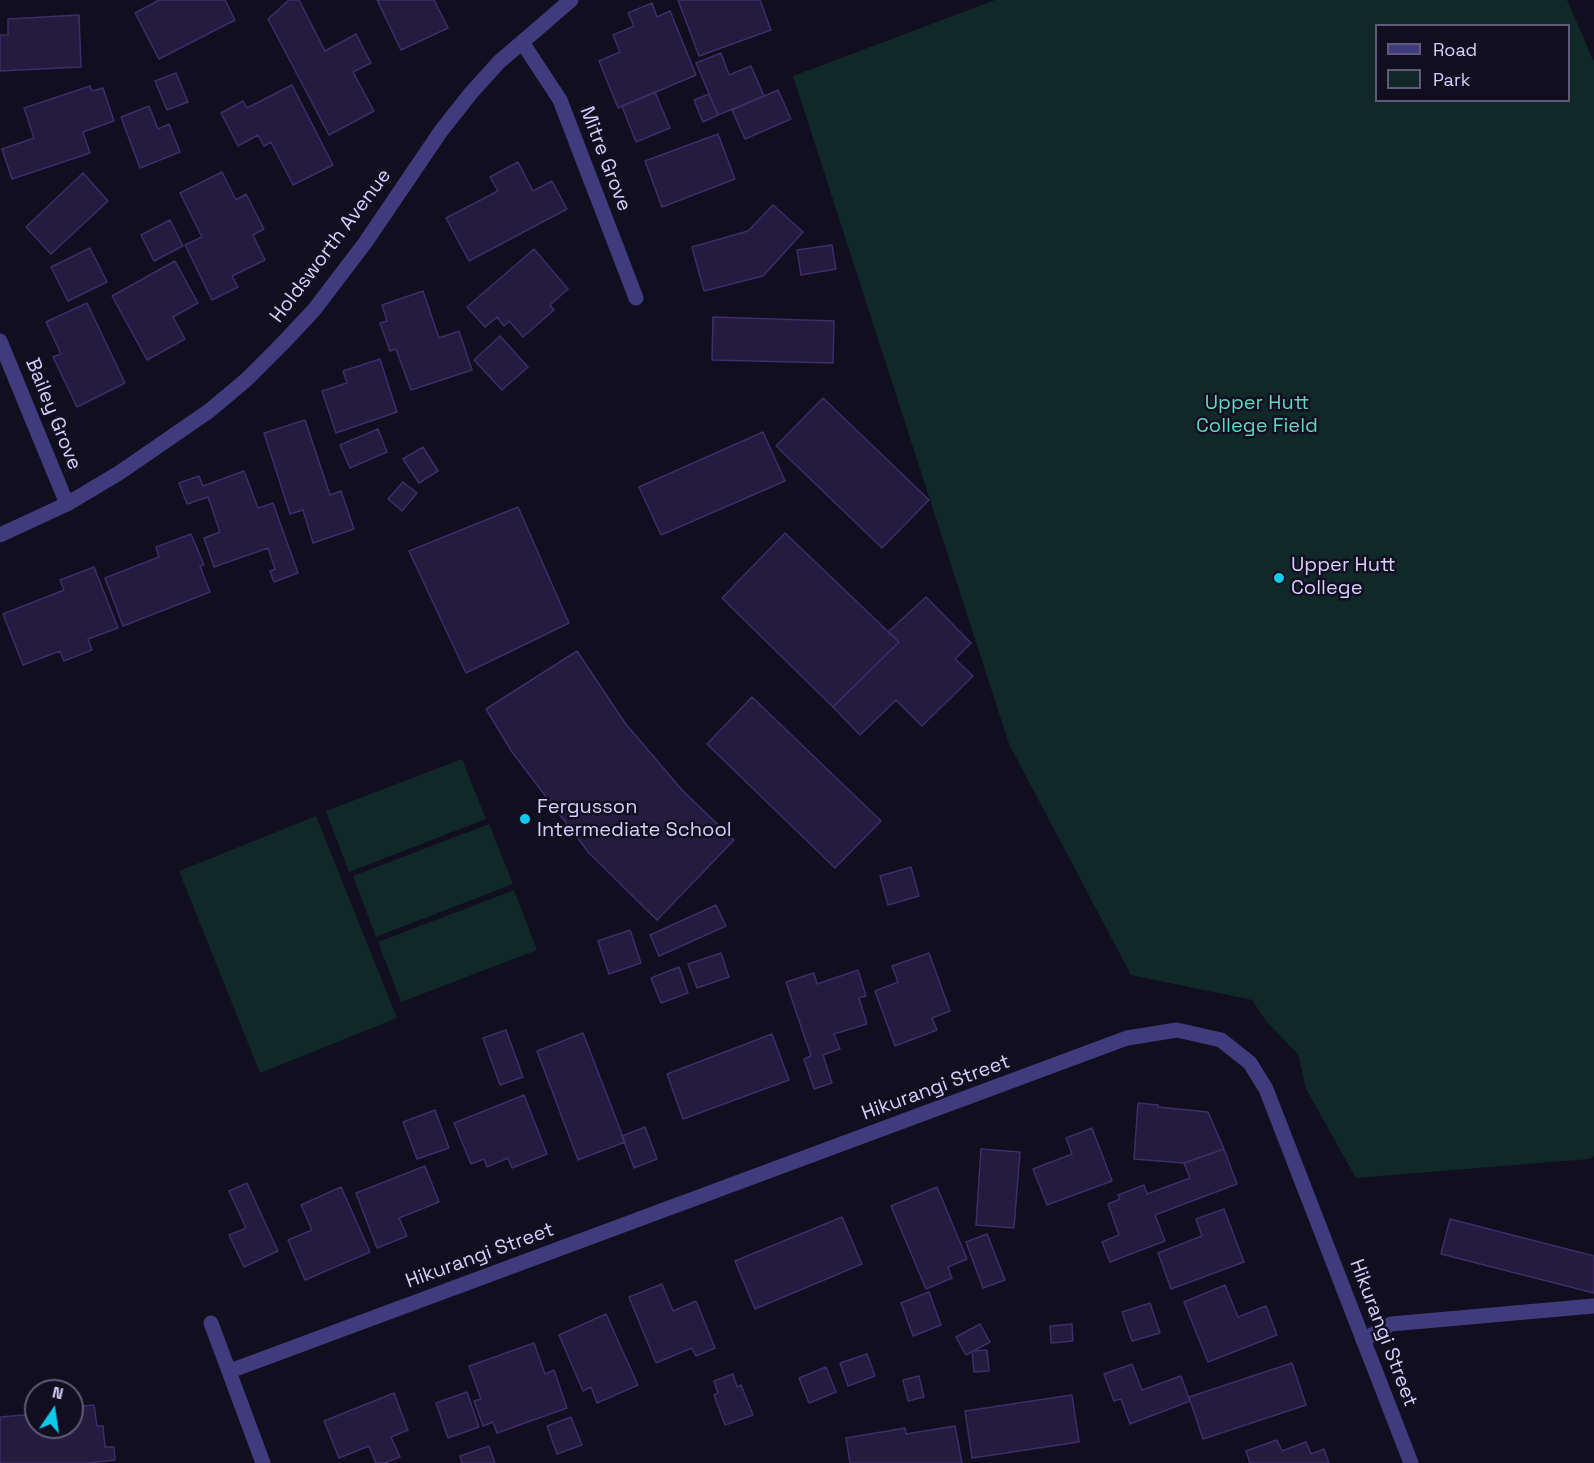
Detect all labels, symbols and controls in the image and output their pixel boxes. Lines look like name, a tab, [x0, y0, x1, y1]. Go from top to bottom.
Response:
legend	[1375, 24, 1570, 102]
text: Road	[1433, 38, 1477, 61]
text: Park	[1433, 68, 1470, 91]
street label: Mitre Grove	[574, 103, 636, 215]
street label: Holdsworth Avenue	[265, 164, 397, 328]
street label: Bailey Grove	[20, 355, 86, 473]
park label: Upper Hutt College Field	[1196, 392, 1318, 439]
place label: Upper Hutt College	[1291, 554, 1396, 601]
marker: Upper Hutt College	[1272, 571, 1286, 585]
place label: Fergusson Intermediate School	[537, 796, 732, 843]
marker: Fergusson Intermediate School	[518, 812, 532, 826]
street label: Hikurangi Street	[859, 1050, 1013, 1126]
street label: Hikurangi Street	[403, 1218, 557, 1294]
street label: Hikurangi Street	[1344, 1256, 1422, 1410]
north arrow	[24, 1379, 84, 1439]
text: N	[50, 1381, 65, 1404]

